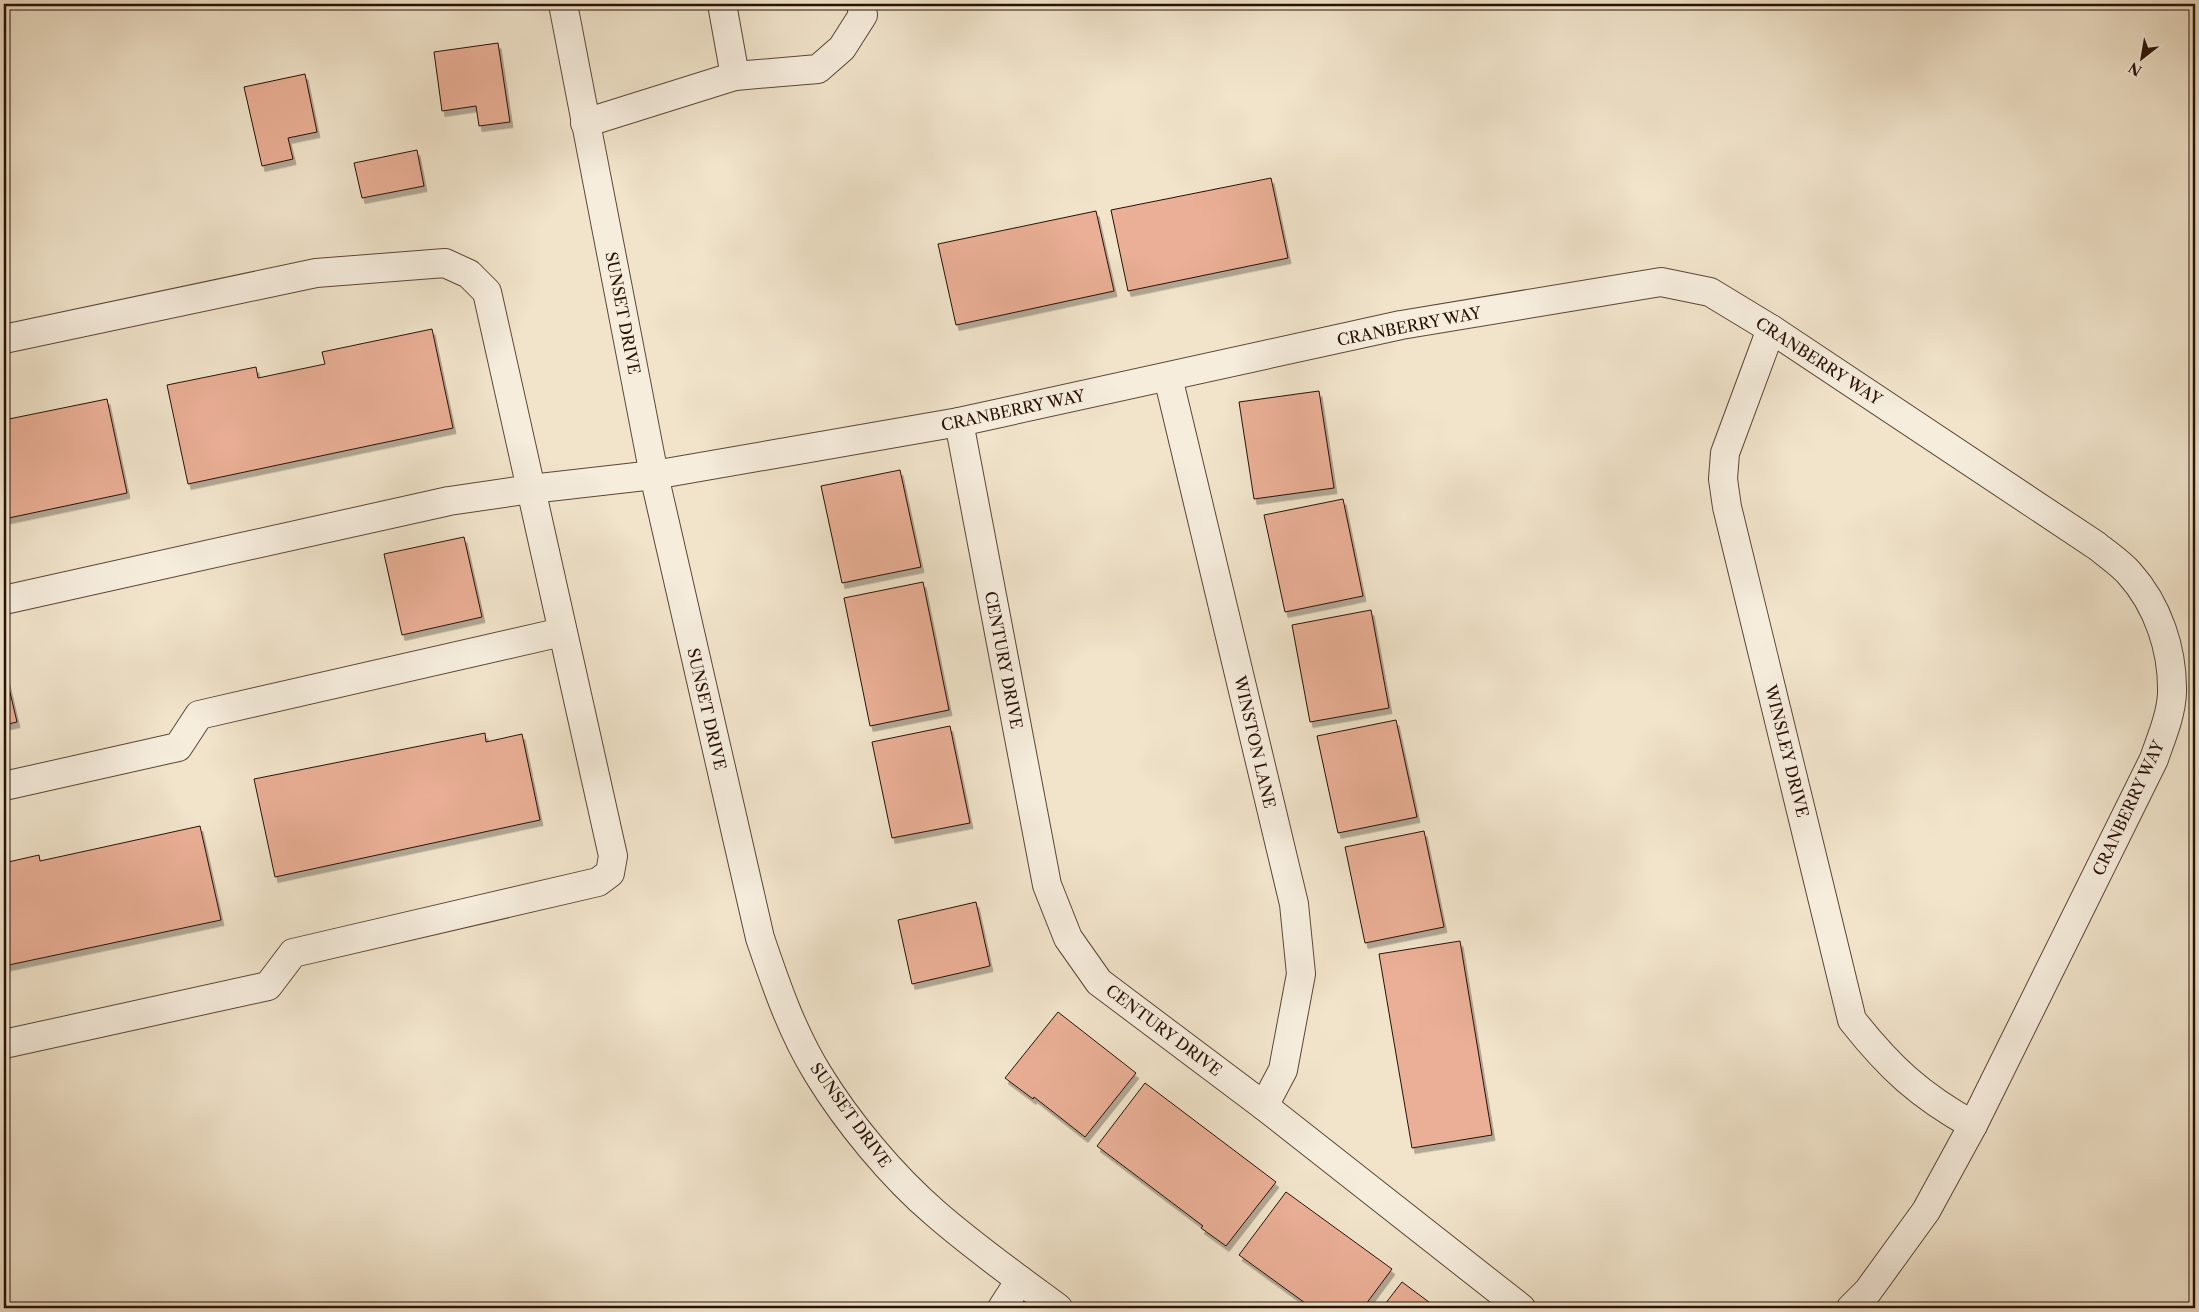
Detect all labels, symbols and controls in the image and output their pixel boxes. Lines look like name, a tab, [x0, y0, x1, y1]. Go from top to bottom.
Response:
north arrow	[2116, 32, 2166, 82]
text: N	[2125, 58, 2145, 80]
street label: SUNSET DRIVE	[601, 250, 645, 376]
street label: CRANBERRY WAY	[1335, 302, 1484, 350]
street label: CRANBERRY WAY	[1752, 313, 1887, 410]
street label: CRANBERRY WAY	[939, 385, 1087, 435]
street label: CENTURY DRIVE	[981, 589, 1027, 731]
street label: SUNSET DRIVE	[683, 646, 731, 772]
street label: WINSTON LANE	[1230, 673, 1280, 810]
street label: WINSLEY DRIVE	[1761, 682, 1813, 819]
street label: CRANBERRY WAY	[2088, 737, 2168, 879]
street label: CENTURY DRIVE	[1102, 980, 1226, 1080]
street label: SUNSET DRIVE	[806, 1059, 896, 1171]

